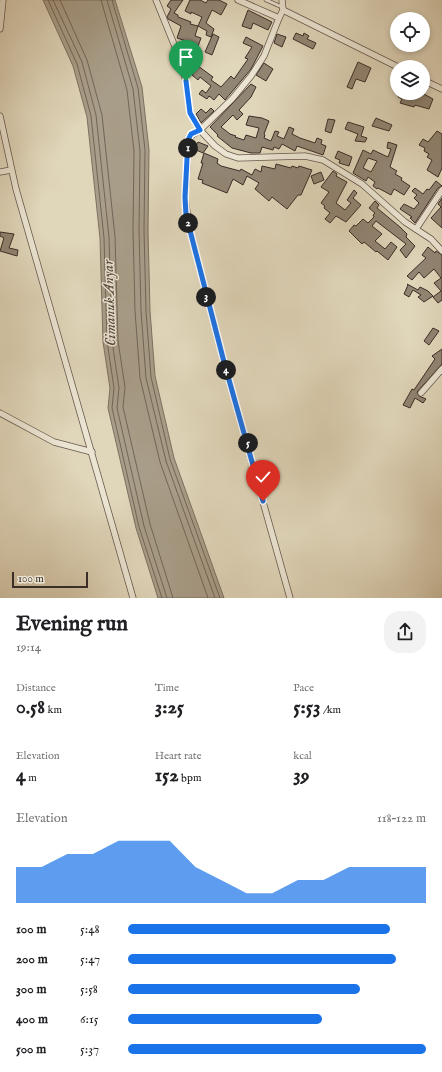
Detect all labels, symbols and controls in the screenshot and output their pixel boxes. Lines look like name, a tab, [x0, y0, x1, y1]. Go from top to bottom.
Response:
map controls	[390, 12, 430, 100]
button: locate	[390, 12, 430, 52]
pin	[169, 40, 203, 81]
icon: arrive	[175, 46, 197, 68]
button: layers	[390, 60, 430, 100]
pin: 1	[178, 138, 198, 158]
text: 1	[186, 141, 190, 155]
pin: 2	[178, 213, 198, 233]
text: 2	[185, 216, 191, 230]
water label: Cimanuk Anyar	[98, 259, 121, 346]
pin: 3	[196, 287, 216, 307]
text: 3	[204, 290, 208, 304]
pin: 4	[216, 360, 236, 380]
text: 4	[223, 363, 229, 377]
pin: 5	[238, 433, 258, 453]
text: 5	[246, 436, 250, 450]
pin	[246, 460, 280, 501]
icon: check	[252, 466, 274, 488]
scale bar	[12, 570, 88, 589]
text: 100 m	[18, 572, 44, 586]
text: Evening run	[16, 610, 128, 638]
button: share	[384, 611, 426, 653]
text: 19:14	[16, 639, 41, 656]
text: Distance	[16, 681, 56, 695]
text: Time	[155, 681, 179, 695]
text: Pace	[293, 681, 314, 695]
text: 0.58	[16, 695, 45, 720]
text: 3:25	[155, 695, 184, 720]
text: 5:53	[293, 695, 321, 720]
text: km	[45, 703, 62, 717]
text: /km	[321, 703, 341, 717]
text: Elevation	[16, 749, 60, 763]
text: Heart rate	[155, 749, 202, 763]
text: kcal	[293, 749, 312, 763]
text: 4	[16, 763, 26, 788]
text: 152	[155, 763, 179, 788]
text: 39	[293, 763, 310, 788]
text: m	[26, 771, 37, 785]
text: bpm	[179, 771, 201, 785]
text: Elevation	[16, 810, 68, 827]
text: 118–122 m	[377, 810, 426, 827]
text: 100 m	[16, 921, 46, 938]
text: 5:48	[80, 921, 100, 938]
text: 200 m	[16, 951, 48, 968]
text: 5:47	[80, 951, 100, 968]
text: 300 m	[16, 981, 47, 998]
text: 5:58	[80, 981, 98, 998]
text: 400 m	[16, 1011, 48, 1028]
text: 6:15	[80, 1011, 98, 1028]
text: 500 m	[16, 1041, 46, 1058]
text: 5:37	[80, 1041, 99, 1058]

